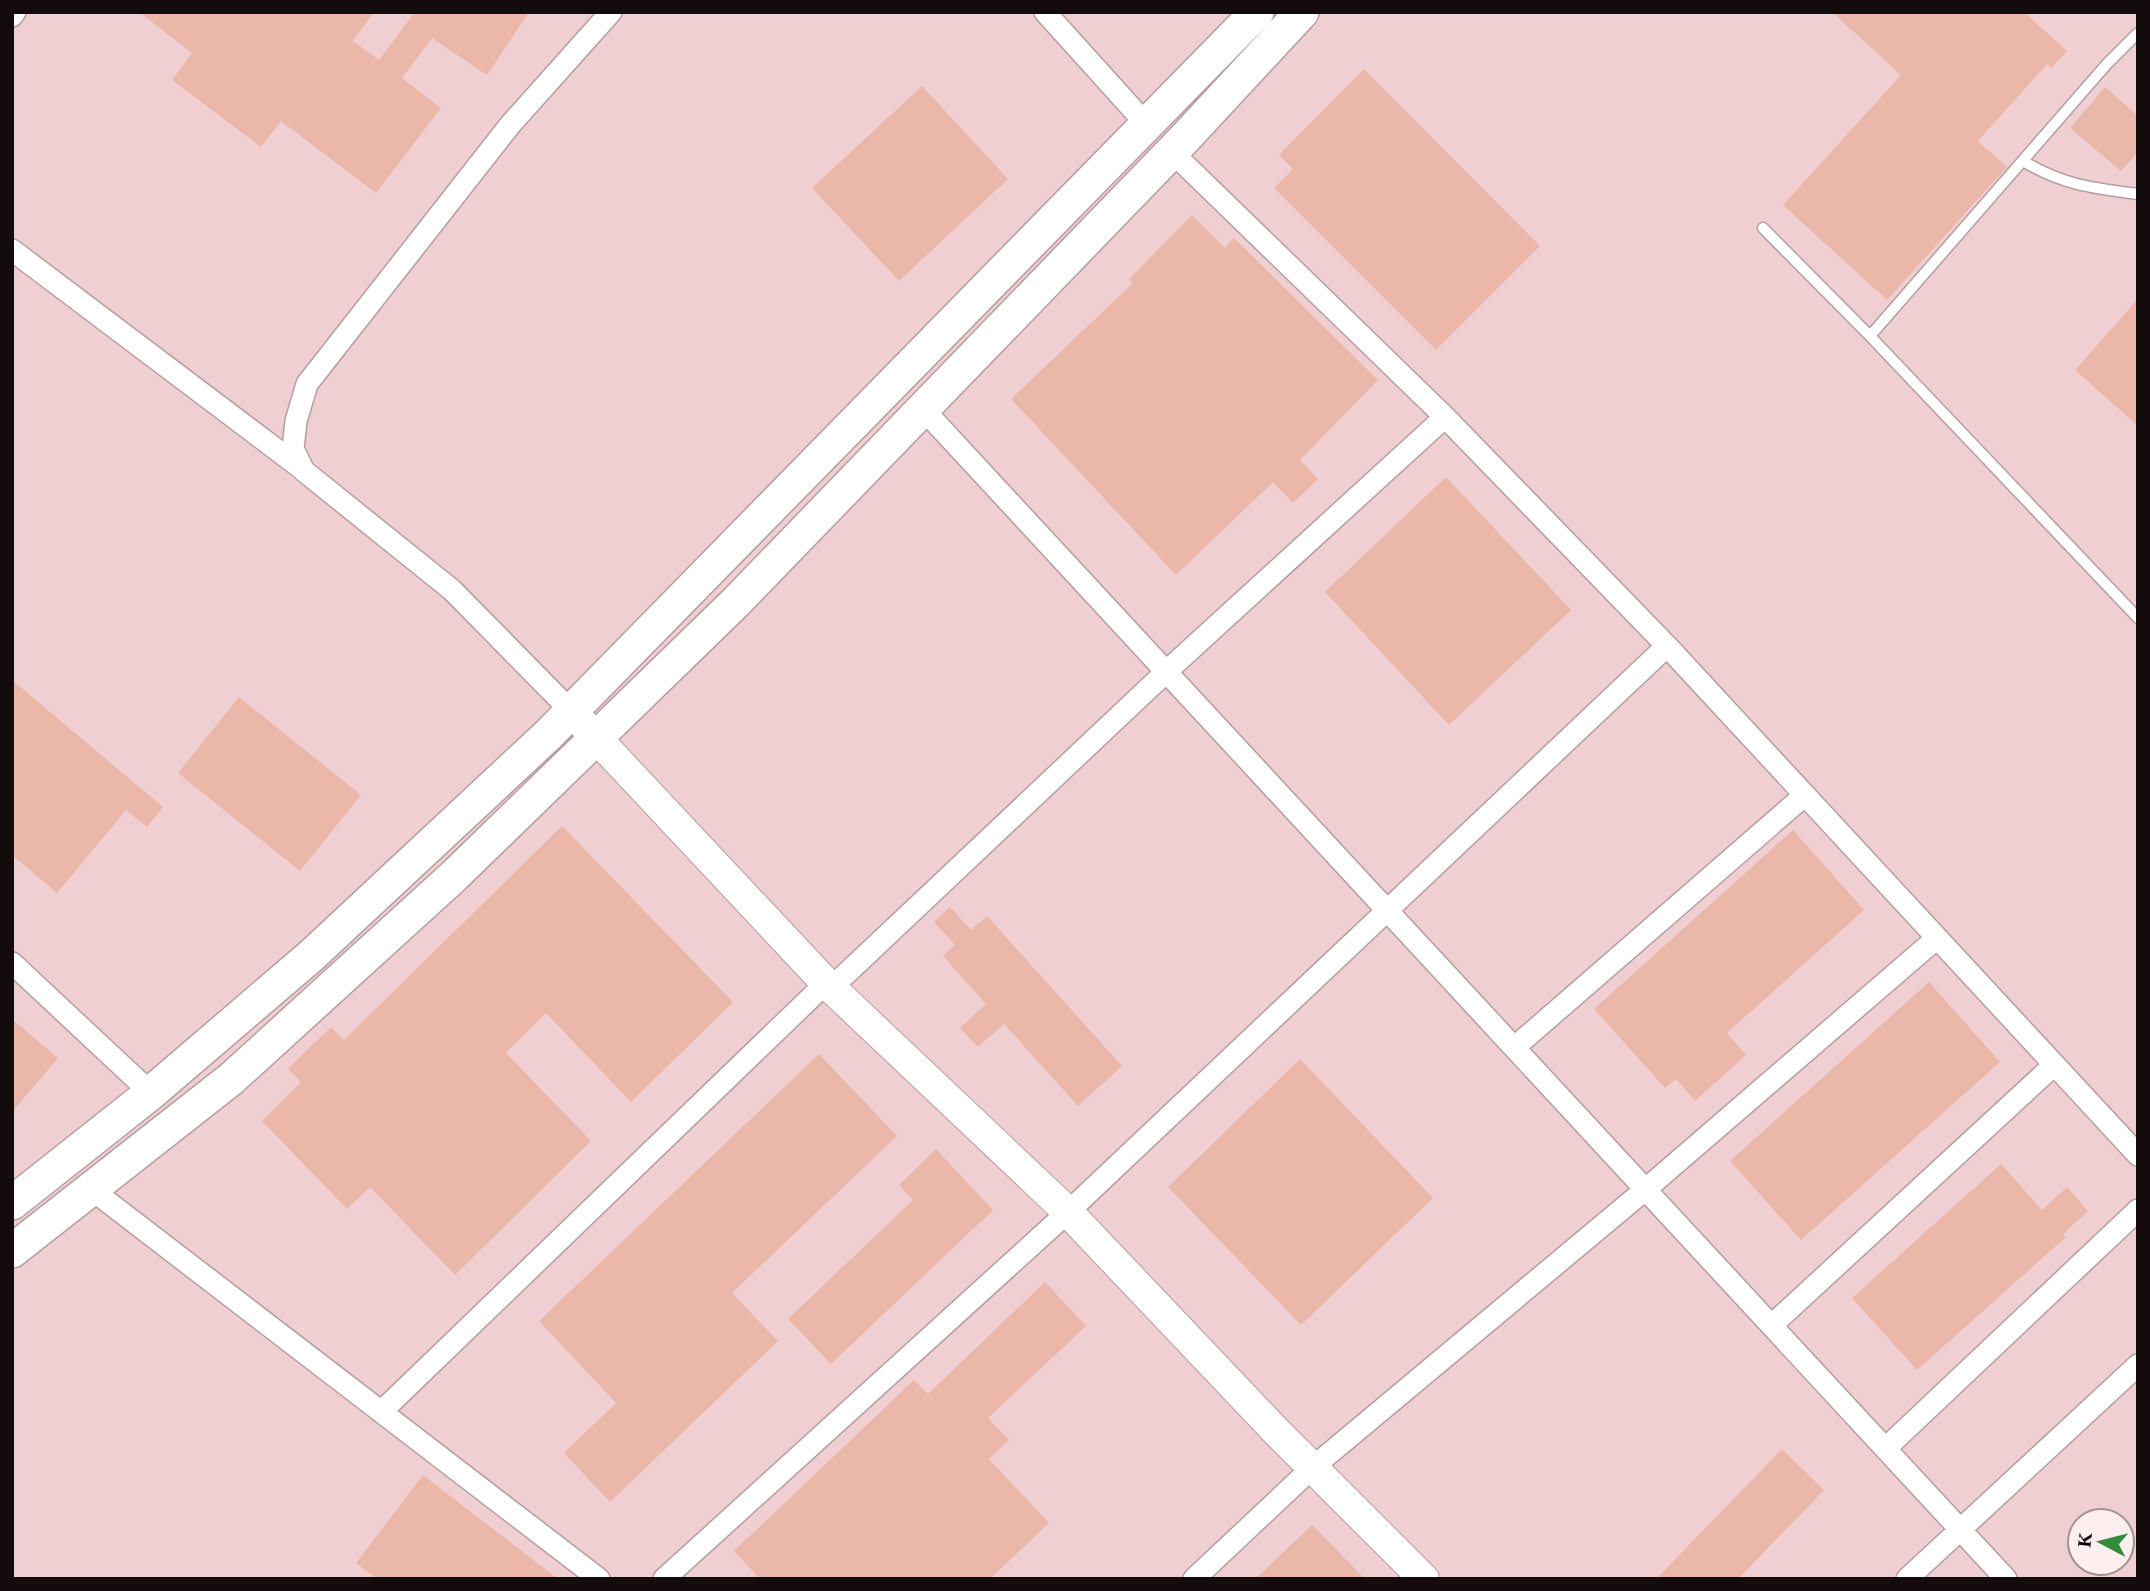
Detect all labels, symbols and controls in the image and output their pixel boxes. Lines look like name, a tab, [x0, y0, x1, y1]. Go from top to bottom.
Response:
north arrow	[2066, 1507, 2136, 1577]
text: K	[2073, 1531, 2096, 1549]

